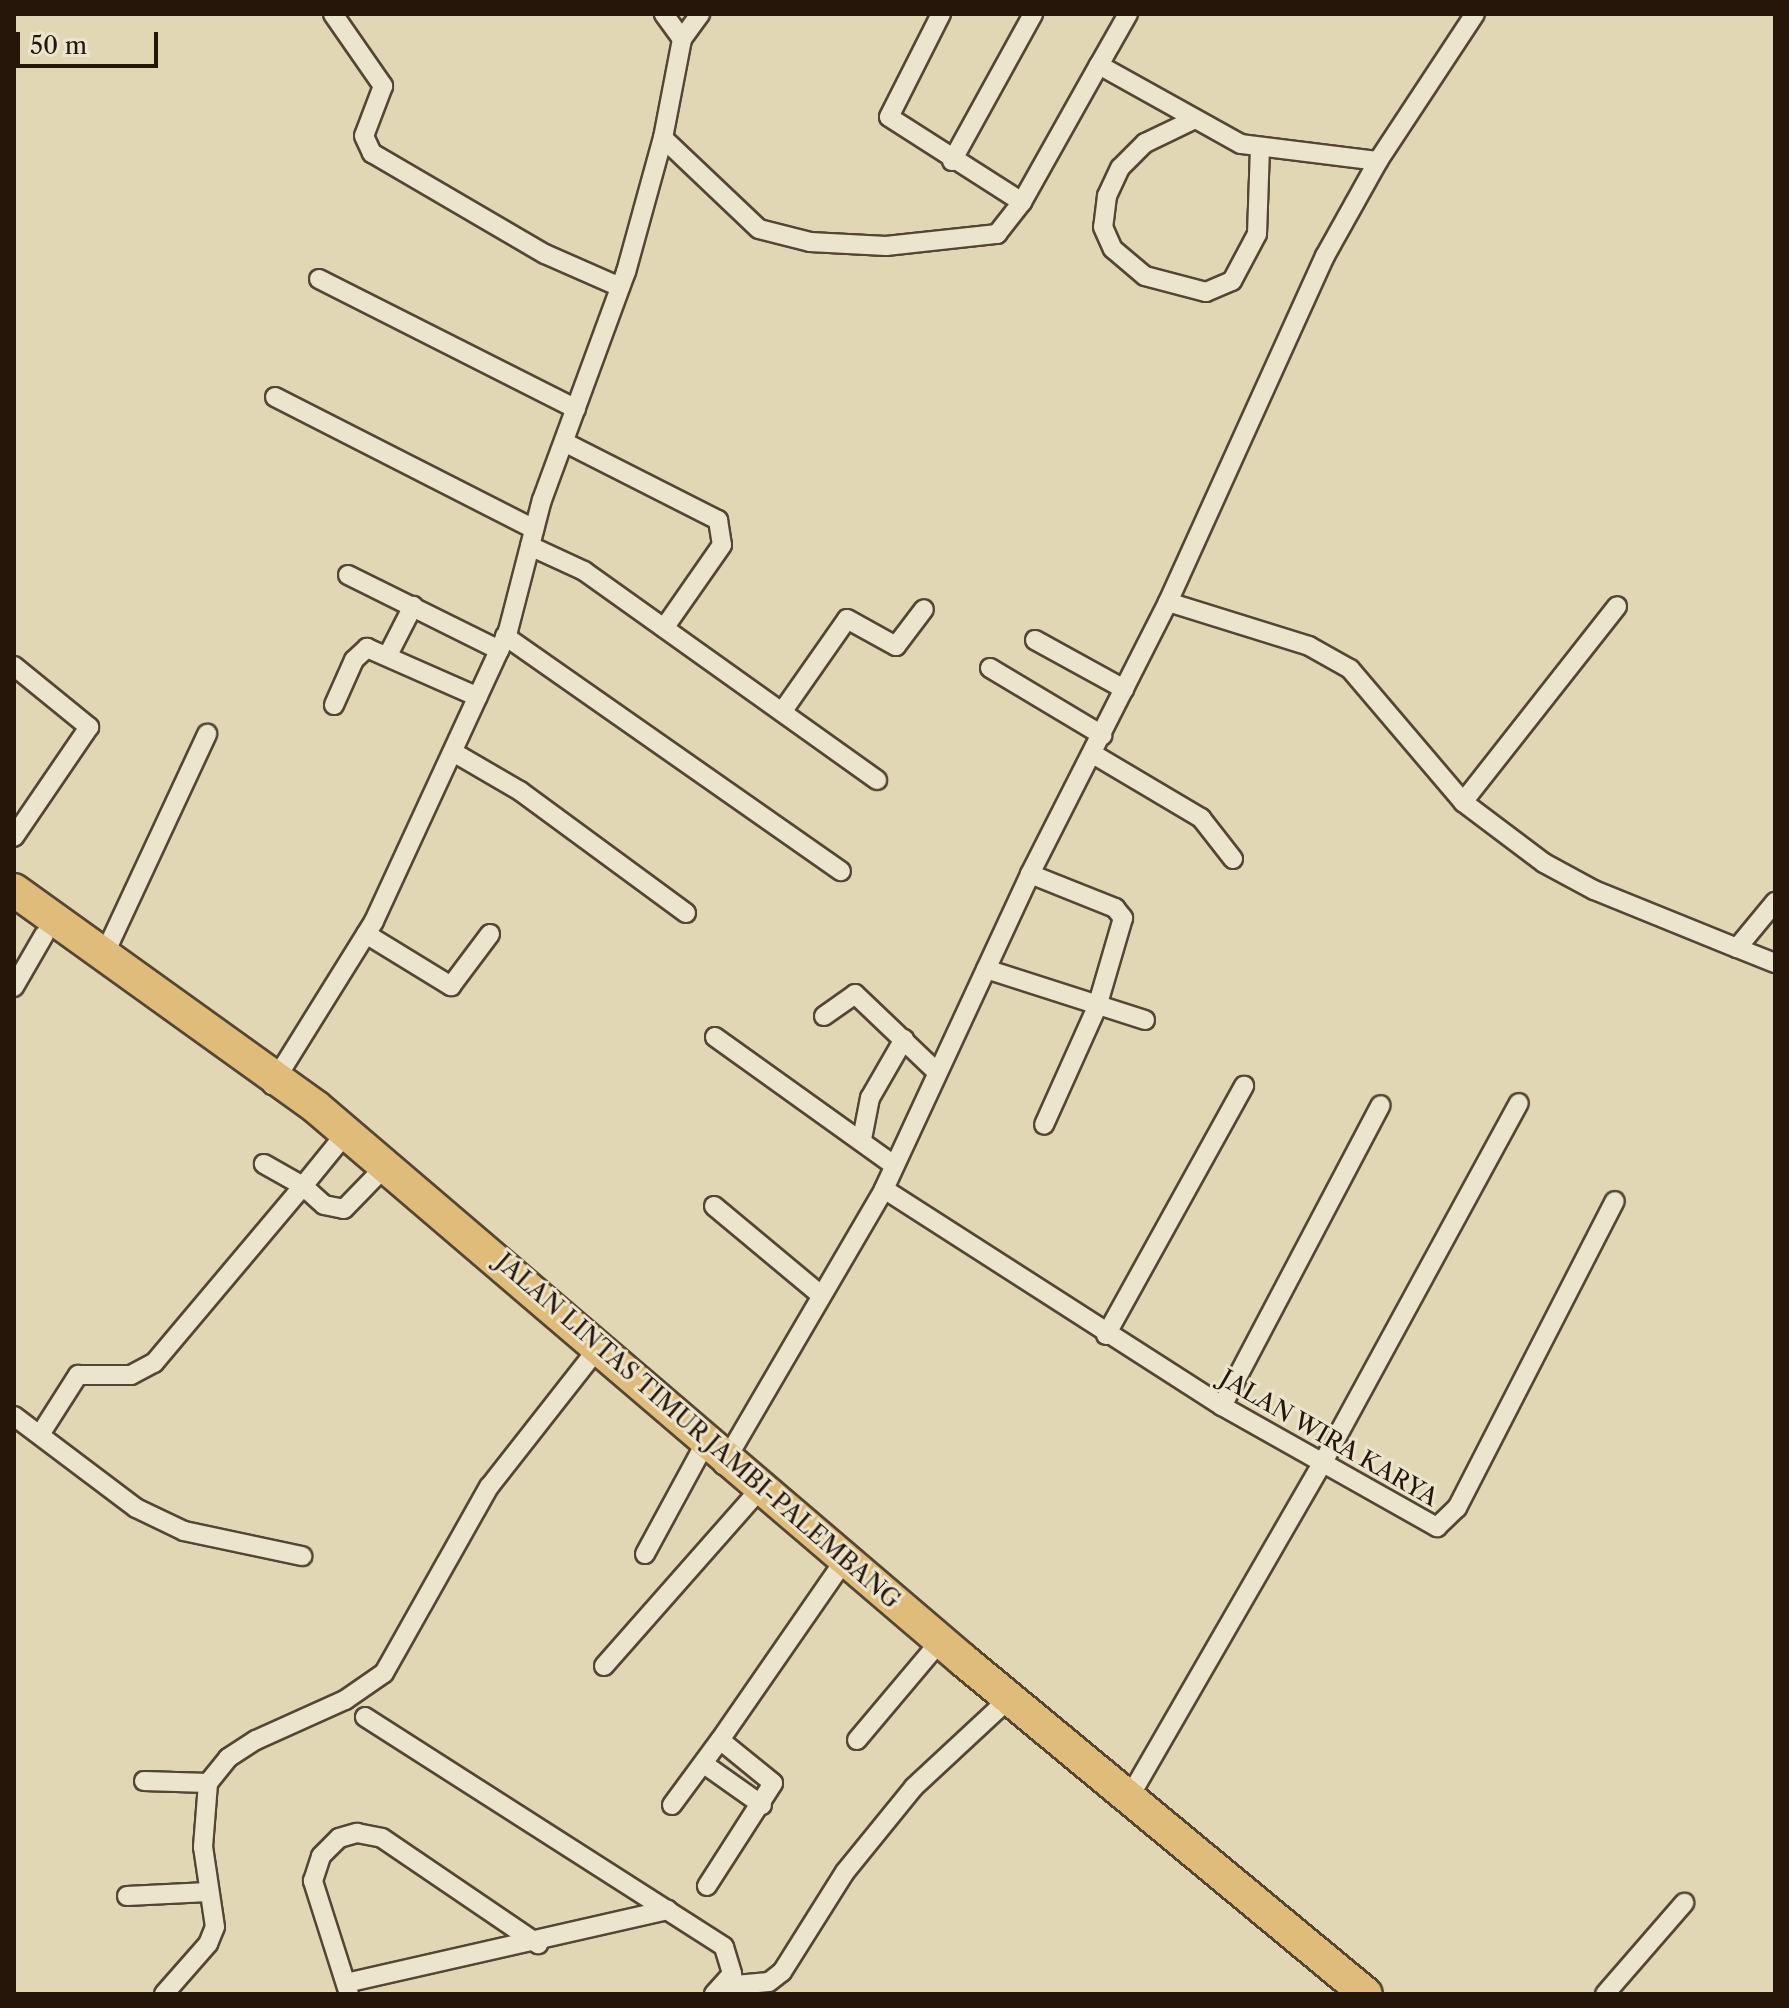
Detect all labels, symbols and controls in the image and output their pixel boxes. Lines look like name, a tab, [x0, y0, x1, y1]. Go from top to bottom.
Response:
scale bar	[20, 16, 162, 66]
text: 50 m	[30, 31, 87, 60]
street label: JALAN LINTAS TIMUR JAMBI-PALEMBANG	[489, 1247, 907, 1615]
street label: JALAN WIRA KARYA	[1214, 1363, 1444, 1513]

